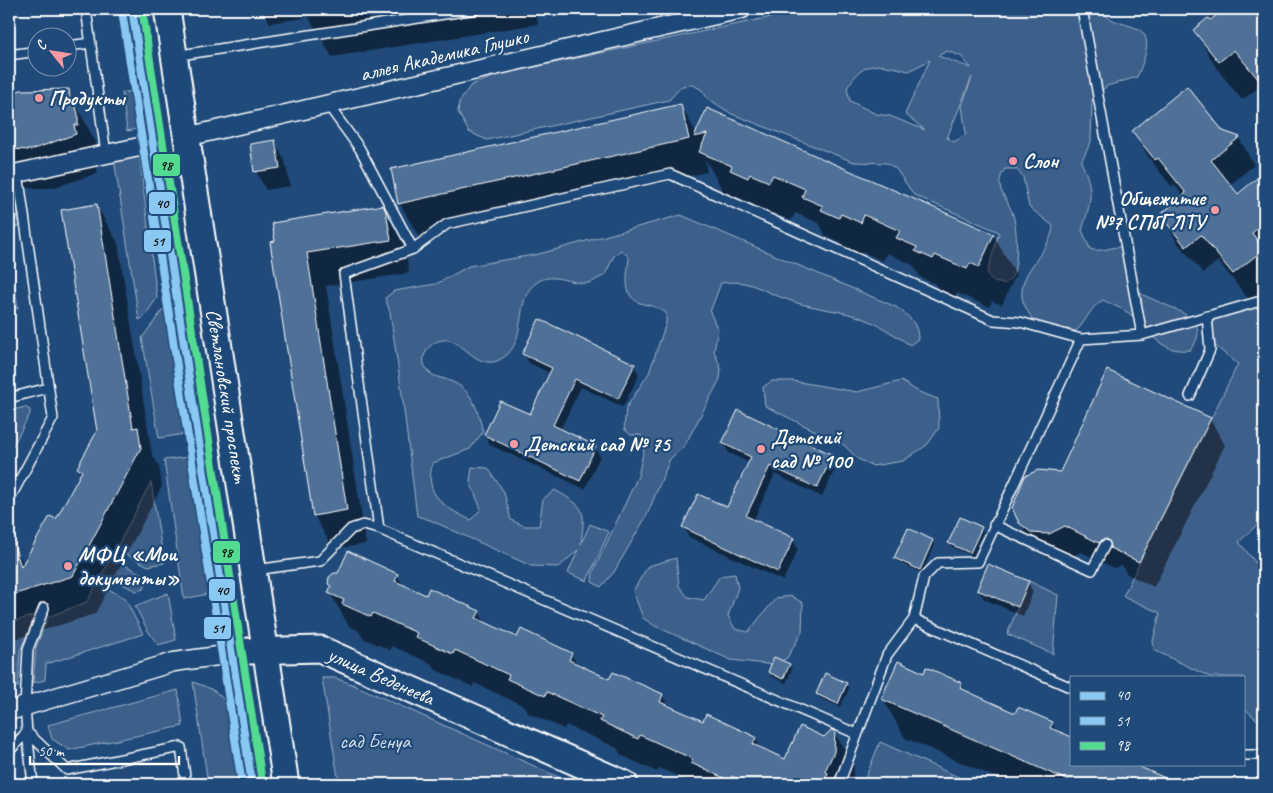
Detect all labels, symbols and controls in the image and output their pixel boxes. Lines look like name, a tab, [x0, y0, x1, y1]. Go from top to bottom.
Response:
street label: аллея Академика Глушко	[357, 23, 532, 87]
north arrow	[28, 28, 78, 78]
text: С	[32, 37, 51, 53]
place label: Продукты	[49, 85, 127, 112]
marker: Продукты	[33, 92, 45, 104]
place label: Слон	[1023, 148, 1060, 174]
line badge: 98	[152, 153, 181, 177]
marker: Слон	[1007, 155, 1019, 167]
text: 98	[160, 157, 174, 174]
place label: Общежитие №7 СПбГЛТУ	[1095, 185, 1209, 235]
line badge: 40	[148, 191, 176, 215]
text: 40	[156, 195, 170, 212]
marker: Общежитие №7 СПбГЛТУ	[1209, 204, 1221, 216]
line badge: 51	[143, 229, 172, 253]
text: 51	[152, 233, 166, 250]
street label: Светлановский проспект	[200, 307, 254, 486]
place label: Детский сад № 100	[771, 424, 854, 474]
place label: Детский сад № 75	[524, 431, 671, 457]
marker: Детский сад № 75	[508, 438, 520, 450]
marker: Детский сад № 100	[755, 443, 767, 455]
line badge: 98	[212, 540, 241, 564]
place label: МФЦ «Мои документы»	[78, 541, 180, 592]
text: 98	[220, 544, 234, 561]
marker: МФЦ «Мои документы»	[62, 560, 74, 572]
line badge: 40	[208, 578, 236, 602]
text: 40	[216, 582, 230, 599]
line badge: 51	[203, 616, 232, 640]
text: 51	[212, 620, 226, 637]
street label: улица Веденеева	[322, 640, 440, 712]
legend	[1070, 676, 1246, 766]
text: 40	[1116, 686, 1131, 705]
text: 51	[1116, 712, 1131, 731]
park label: сад Бенуа	[340, 728, 412, 754]
scale bar	[30, 733, 179, 765]
text: 98	[1116, 736, 1131, 755]
text: 50 m	[38, 742, 65, 761]

